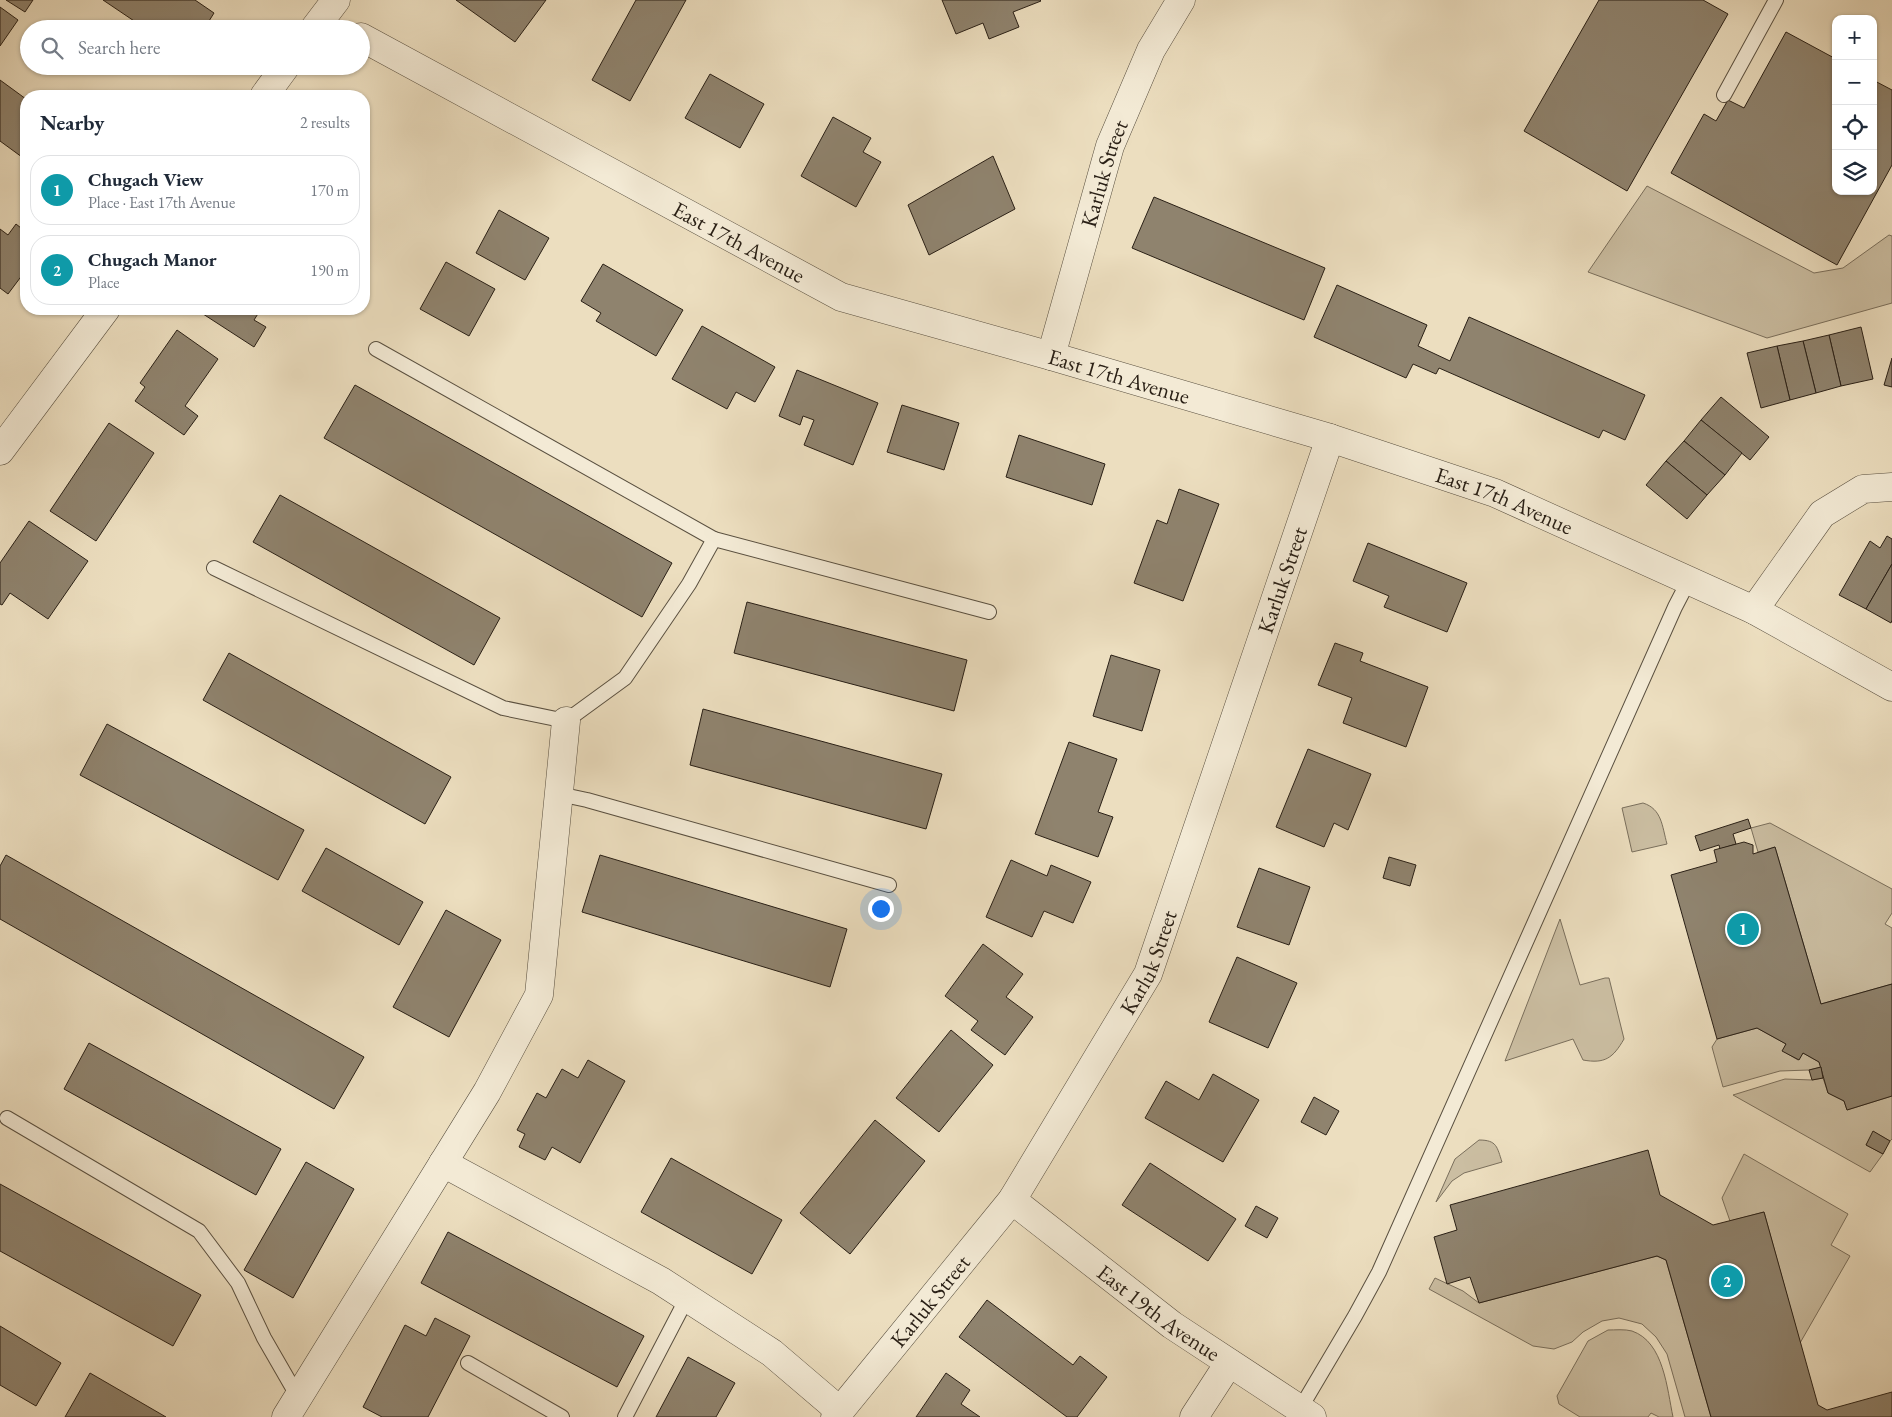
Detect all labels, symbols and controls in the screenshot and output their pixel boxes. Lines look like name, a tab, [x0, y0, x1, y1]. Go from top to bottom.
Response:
map controls	[1832, 15, 1877, 195]
button: +	[1832, 15, 1877, 60]
search box	[20, 20, 370, 75]
icon: search	[38, 34, 66, 62]
text: Search here	[78, 35, 160, 60]
button: −	[1832, 60, 1877, 105]
button: locate	[1832, 105, 1877, 150]
text: Nearby	[40, 109, 104, 136]
text: 2 results	[300, 112, 350, 133]
street label: Karluk Street	[1074, 115, 1135, 231]
button: layers	[1832, 150, 1877, 195]
text: Chugach View	[88, 167, 204, 192]
text: 1	[53, 180, 61, 201]
text: 170 m	[310, 180, 349, 201]
text: Place · East 17th Avenue	[88, 192, 235, 213]
street label: East 17th Avenue	[668, 195, 810, 290]
text: Chugach Manor	[88, 247, 217, 272]
text: 2	[53, 260, 61, 281]
text: 190 m	[310, 260, 349, 281]
text: Place	[88, 272, 120, 293]
street label: East 17th Avenue	[1045, 342, 1194, 411]
street label: East 17th Avenue	[1432, 460, 1578, 542]
street label: Karluk Street	[1251, 523, 1314, 637]
your location	[868, 896, 894, 922]
street label: Karluk Street	[1113, 906, 1184, 1020]
pin: 1	[1727, 910, 1759, 948]
street label: Karluk Street	[884, 1249, 977, 1353]
street label: East 19th Avenue	[1091, 1258, 1226, 1368]
pin: 2	[1711, 1262, 1743, 1300]

